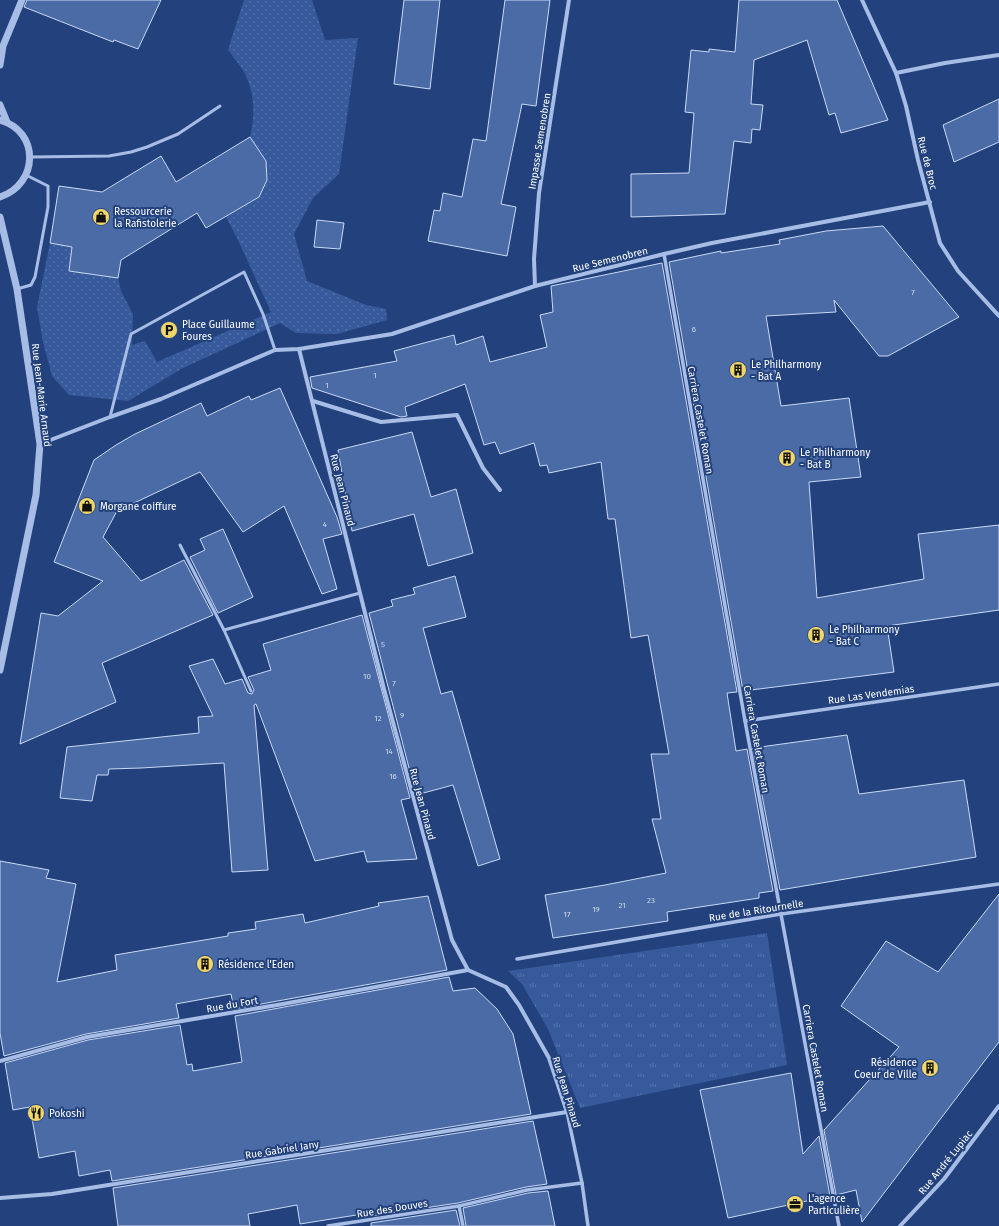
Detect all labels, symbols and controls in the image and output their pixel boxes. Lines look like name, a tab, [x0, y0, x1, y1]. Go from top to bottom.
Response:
street label: Impasse Semenobren	[526, 92, 554, 190]
street label: Rue de Broc	[915, 135, 939, 191]
place label: Ressourcerie la Rafistolerie	[114, 206, 177, 230]
shop icon: Ressourcerie la Rafistolerie	[91, 207, 111, 227]
street label: Rue Semenobren	[571, 245, 649, 275]
house number: 7	[911, 288, 915, 297]
place label: Place Guillaume Foures	[182, 319, 255, 343]
parking icon: Place Guillaume Foures	[159, 320, 179, 340]
house number: 6	[692, 325, 696, 334]
street label: Rue Jean-Marie Arnaud	[29, 343, 53, 448]
place label: Le Philharmony - Bat A	[751, 359, 821, 383]
building icon: Le Philharmony - Bat A	[728, 360, 748, 380]
street label: Carriera Castelet Roman	[685, 365, 715, 475]
house number: 1	[373, 371, 377, 380]
house number: 1	[325, 381, 329, 390]
place label: Le Philharmony - Bat B	[800, 447, 870, 471]
building icon: Le Philharmony - Bat B	[777, 448, 797, 468]
street label: Rue Jean Pinaud	[327, 453, 357, 528]
shop icon: Morgane coiffure	[77, 496, 97, 516]
place label: Morgane coiffure	[100, 501, 177, 513]
house number: 4	[323, 520, 328, 529]
place label: Le Philharmony - Bat C	[829, 624, 899, 648]
building icon: Le Philharmony - Bat C	[806, 625, 826, 645]
house number: 5	[381, 640, 385, 649]
house number: 10	[363, 672, 371, 681]
house number: 7	[392, 679, 396, 688]
street label: Rue Las Vendemias	[827, 683, 915, 707]
street label: Carriera Castelet Roman	[741, 684, 771, 794]
house number: 9	[400, 711, 404, 720]
house number: 12	[374, 714, 382, 723]
house number: 14	[385, 747, 394, 756]
street label: Rue Jean Pinaud	[407, 767, 437, 842]
house number: 16	[389, 772, 397, 781]
house number: 23	[647, 896, 655, 905]
street label: Rue de la Ritournelle	[708, 898, 804, 924]
house number: 21	[618, 901, 626, 910]
house number: 19	[592, 905, 600, 914]
house number: 17	[563, 910, 571, 919]
building icon: Résidence l'Eden	[195, 954, 215, 974]
place label: Résidence l'Eden	[218, 959, 294, 971]
street label: Rue du Fort	[205, 994, 259, 1015]
street label: Carriera Castelet Roman	[800, 1003, 830, 1113]
street label: Rue Jean Pinaud	[549, 1055, 583, 1129]
place label: Résidence Coeur de Ville	[854, 1057, 917, 1081]
building icon: Résidence Coeur de Ville	[920, 1058, 940, 1078]
restaurant icon: Pokoshi	[26, 1103, 46, 1123]
place label: Pokoshi	[49, 1108, 85, 1120]
street label: Rue André Lupiac	[916, 1128, 975, 1197]
street label: Rue Gabriel Jany	[244, 1138, 320, 1162]
place label: L'agence Particulière	[808, 1193, 860, 1217]
office icon: L'agence Particulière	[785, 1194, 805, 1214]
street label: Rue des Douves	[356, 1197, 429, 1221]

